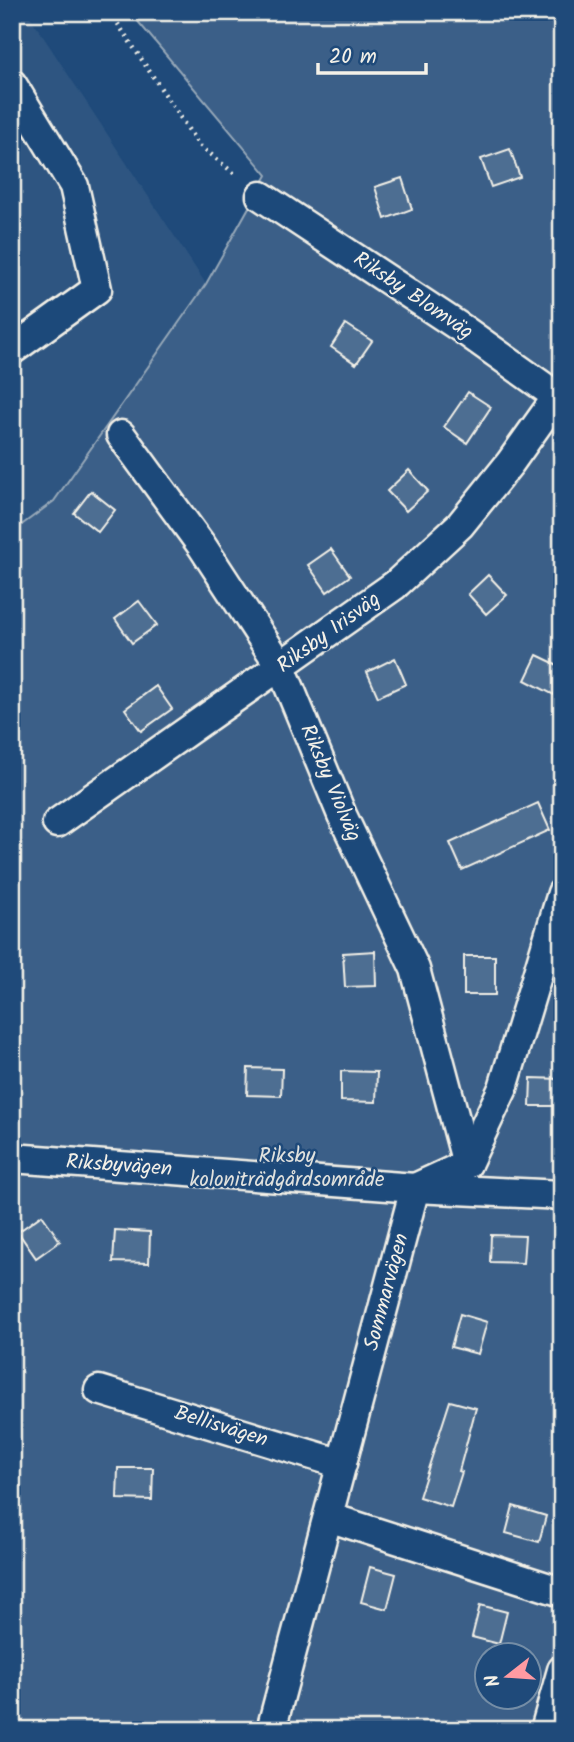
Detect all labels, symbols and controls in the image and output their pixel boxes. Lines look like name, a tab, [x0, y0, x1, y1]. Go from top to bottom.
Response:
scale bar	[318, 32, 427, 76]
text: 20 m	[329, 41, 377, 74]
street label: Riksby Blomväg	[346, 243, 480, 349]
street label: Riksby Irisväg	[270, 584, 388, 682]
street label: Riksby Violväg	[290, 719, 370, 847]
park label: Riksby koloniträdgårdsområde	[190, 1140, 385, 1197]
street label: Riksbyvägen	[65, 1146, 173, 1186]
street label: Sommarvägen	[355, 1230, 419, 1354]
street label: Bellisvägen	[170, 1397, 272, 1457]
north arrow	[472, 1640, 542, 1710]
text: N	[478, 1670, 510, 1691]

